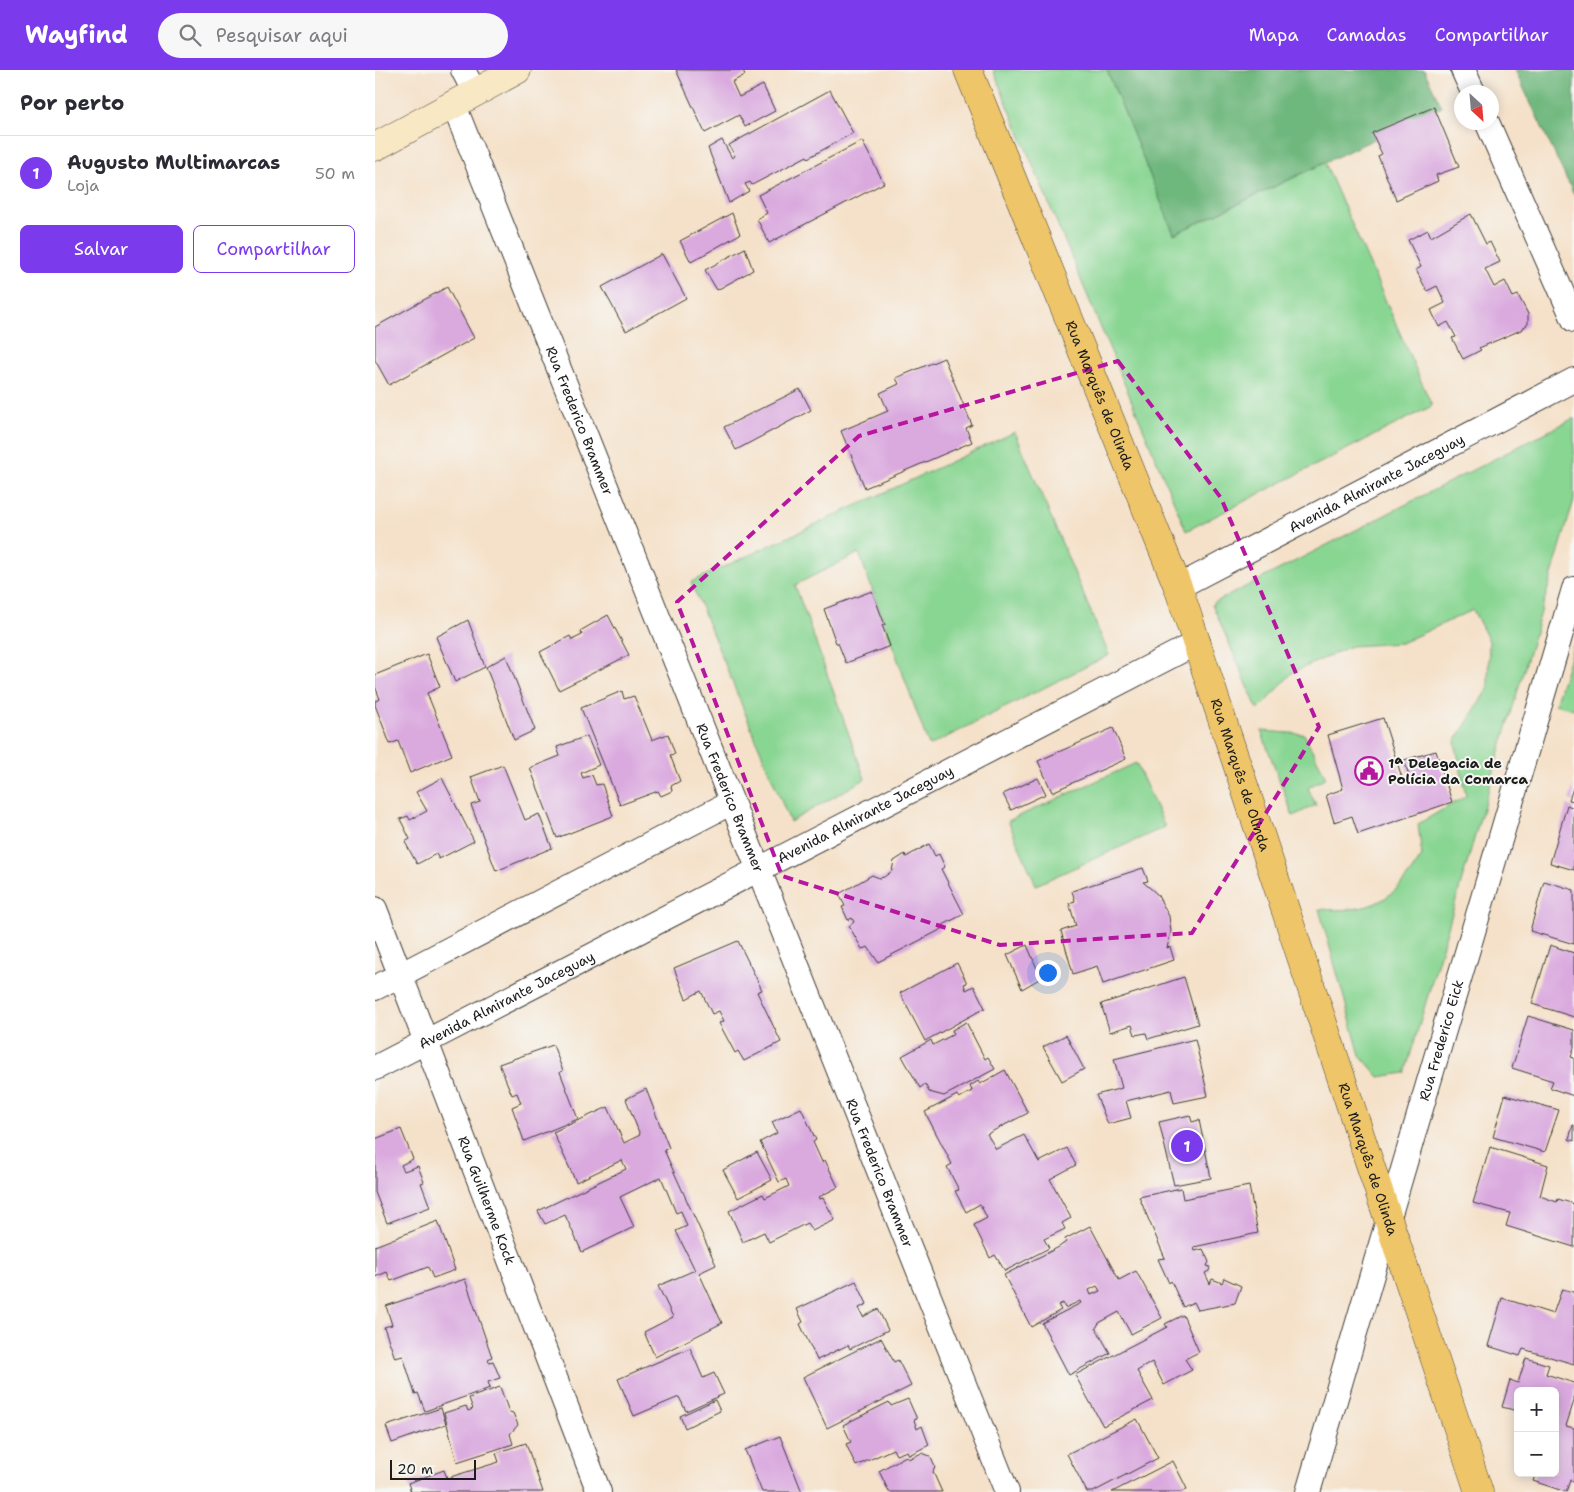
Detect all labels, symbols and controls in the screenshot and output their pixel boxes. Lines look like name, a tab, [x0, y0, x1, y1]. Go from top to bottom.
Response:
search box	[158, 13, 508, 58]
text: Wayfind	[25, 19, 128, 51]
icon: search	[176, 21, 204, 49]
text: Pesquisar aqui	[216, 23, 348, 48]
text: Mapa	[1249, 23, 1299, 47]
text: Camadas	[1327, 23, 1407, 47]
text: Compartilhar	[1435, 23, 1549, 47]
north arrow	[1454, 85, 1499, 130]
text: Por perto	[20, 89, 124, 117]
text: Augusto Multimarcas	[67, 150, 280, 175]
text: 1	[32, 163, 40, 184]
text: 50 m	[315, 163, 355, 184]
text: Loja	[67, 175, 99, 196]
button: Salvar	[20, 225, 183, 273]
button: Compartilhar	[193, 225, 355, 273]
street label: Rua Marquês de Olinda	[1062, 318, 1139, 473]
street label: Rua Frederico Brammer	[542, 344, 618, 498]
street label: Avenida Almirante Jaceguay	[1286, 430, 1467, 536]
street label: Rua Marquês de Olinda	[1207, 696, 1274, 854]
street label: Rua Frederico Brammer	[692, 721, 768, 875]
place label: 1ª Delegacia de Polícia da Comarca	[1388, 754, 1528, 788]
public building icon: 1ª Delegacia de Polícia da Comarca	[1354, 756, 1384, 786]
street label: Avenida Almirante Jaceguay	[774, 761, 956, 867]
street label: Avenida Almirante Jaceguay	[415, 947, 597, 1053]
your location	[1035, 960, 1061, 986]
street label: Rua Frederico Eick	[1415, 978, 1467, 1103]
street label: Rua Marquês de Olinda	[1335, 1080, 1402, 1238]
street label: Rua Frederico Brammer	[842, 1096, 918, 1250]
pin: 1	[1171, 1127, 1203, 1165]
street label: Rua Guilherme Kock	[454, 1133, 520, 1267]
map controls	[1514, 1387, 1559, 1477]
button: +	[1514, 1387, 1559, 1432]
button: −	[1514, 1432, 1559, 1477]
scale bar	[390, 1457, 476, 1480]
text: 20 m	[397, 1460, 433, 1478]

